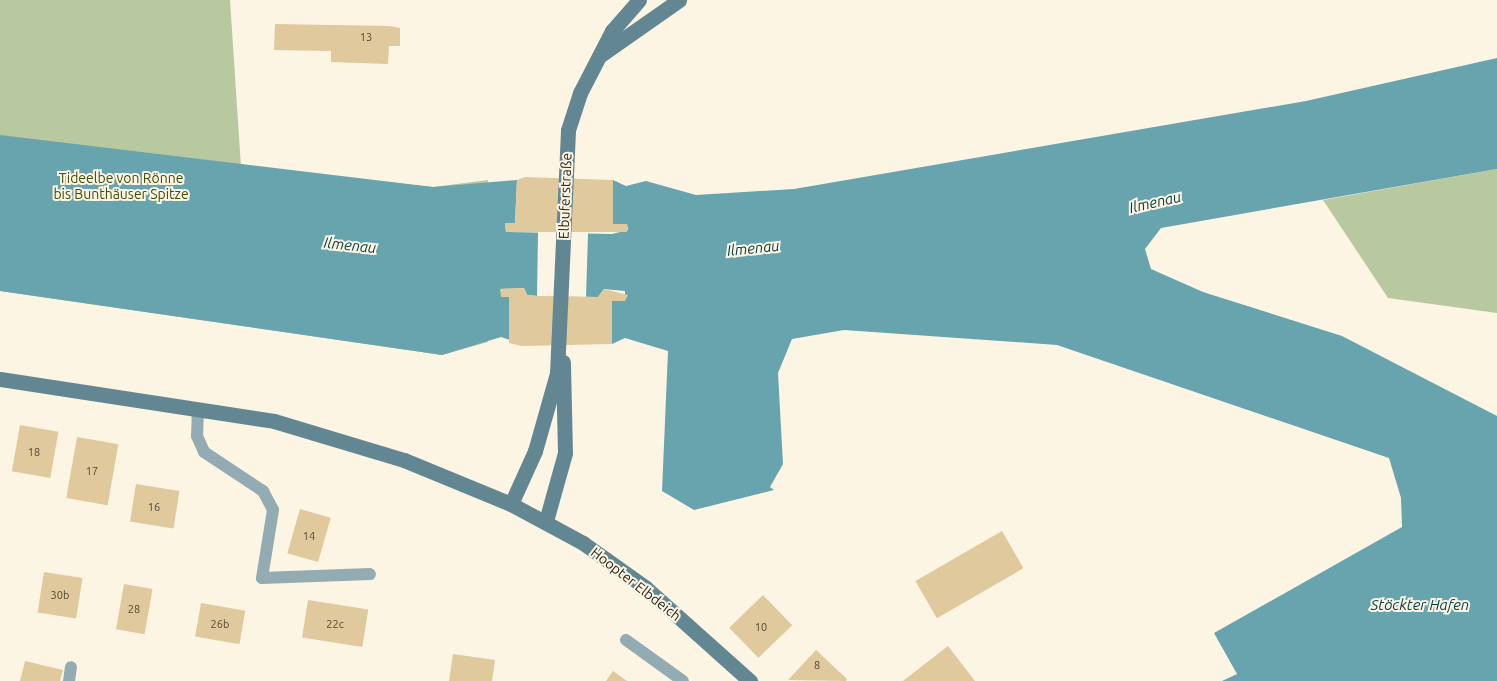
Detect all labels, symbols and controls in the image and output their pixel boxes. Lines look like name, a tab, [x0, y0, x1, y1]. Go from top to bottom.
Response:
house number: 13	[360, 30, 372, 44]
street label: Elbuferstraße	[555, 153, 575, 239]
park label: Tideelbe von Rönne bis Bunthäuser Spitze	[53, 170, 189, 202]
water label: Ilmenau	[1127, 187, 1183, 217]
water label: Ilmenau	[323, 233, 377, 257]
water label: Ilmenau	[726, 236, 780, 260]
house number: 18	[28, 445, 40, 459]
house number: 17	[86, 464, 98, 478]
house number: 16	[148, 500, 160, 514]
house number: 14	[303, 529, 315, 543]
street label: Hoopter Elbdeich	[588, 544, 684, 624]
house number: 30b	[51, 588, 69, 602]
water label: Stöckter Hafen	[1371, 596, 1469, 614]
house number: 28	[128, 602, 140, 616]
house number: 26b	[211, 617, 229, 631]
house number: 22c	[326, 617, 344, 631]
house number: 10	[755, 620, 767, 634]
house number: 8	[814, 658, 820, 672]

